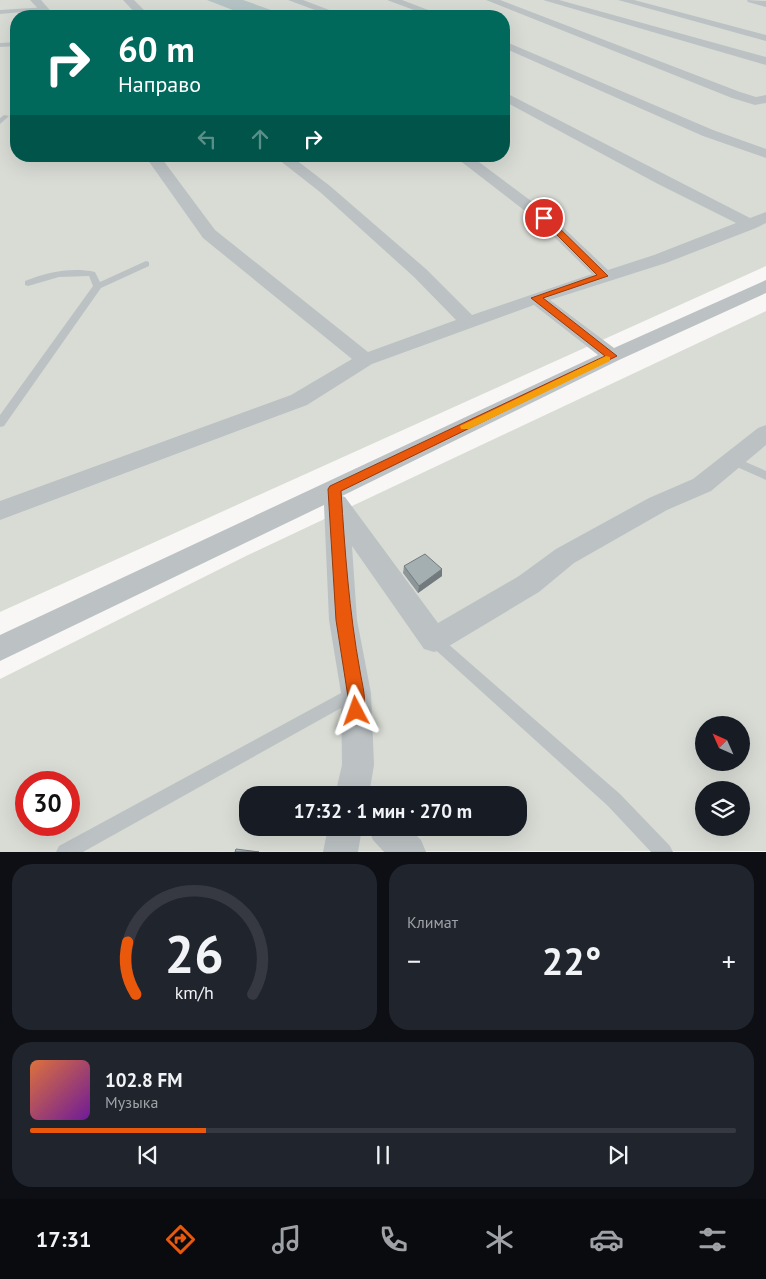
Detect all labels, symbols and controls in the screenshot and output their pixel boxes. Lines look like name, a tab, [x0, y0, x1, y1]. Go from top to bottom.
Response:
text: 60 m	[118, 26, 195, 72]
icon: right	[35, 30, 100, 95]
text: Направо	[118, 70, 201, 98]
icon: left	[193, 125, 221, 153]
icon: ahead	[246, 125, 274, 153]
icon: right	[299, 125, 327, 153]
pin	[523, 197, 565, 239]
icon: arrive	[530, 204, 558, 232]
position arrow	[329, 684, 381, 736]
north arrow	[695, 716, 750, 771]
map controls	[695, 716, 750, 836]
speed limit sign: 30	[15, 771, 80, 836]
button: layers	[695, 781, 750, 836]
text: 17:32 · 1 мин · 270 m	[294, 799, 472, 823]
text: Климат	[407, 912, 458, 932]
text: 26	[165, 920, 224, 987]
text: 22°	[542, 936, 601, 985]
text: −	[407, 942, 421, 979]
text: +	[722, 942, 736, 979]
text: km/h	[175, 981, 214, 1004]
text: 102.8 FM	[105, 1068, 182, 1092]
text: Музыка	[105, 1092, 158, 1112]
icon: previous	[134, 1141, 162, 1169]
icon: pause	[369, 1141, 397, 1169]
icon: next	[604, 1141, 632, 1169]
icon: directions	[163, 1222, 198, 1257]
icon: music	[269, 1222, 304, 1257]
icon: phone	[376, 1222, 411, 1257]
icon: climate	[482, 1222, 517, 1257]
icon: car	[589, 1222, 624, 1257]
icon: filters	[695, 1222, 730, 1257]
text: 17:31	[36, 1225, 92, 1253]

